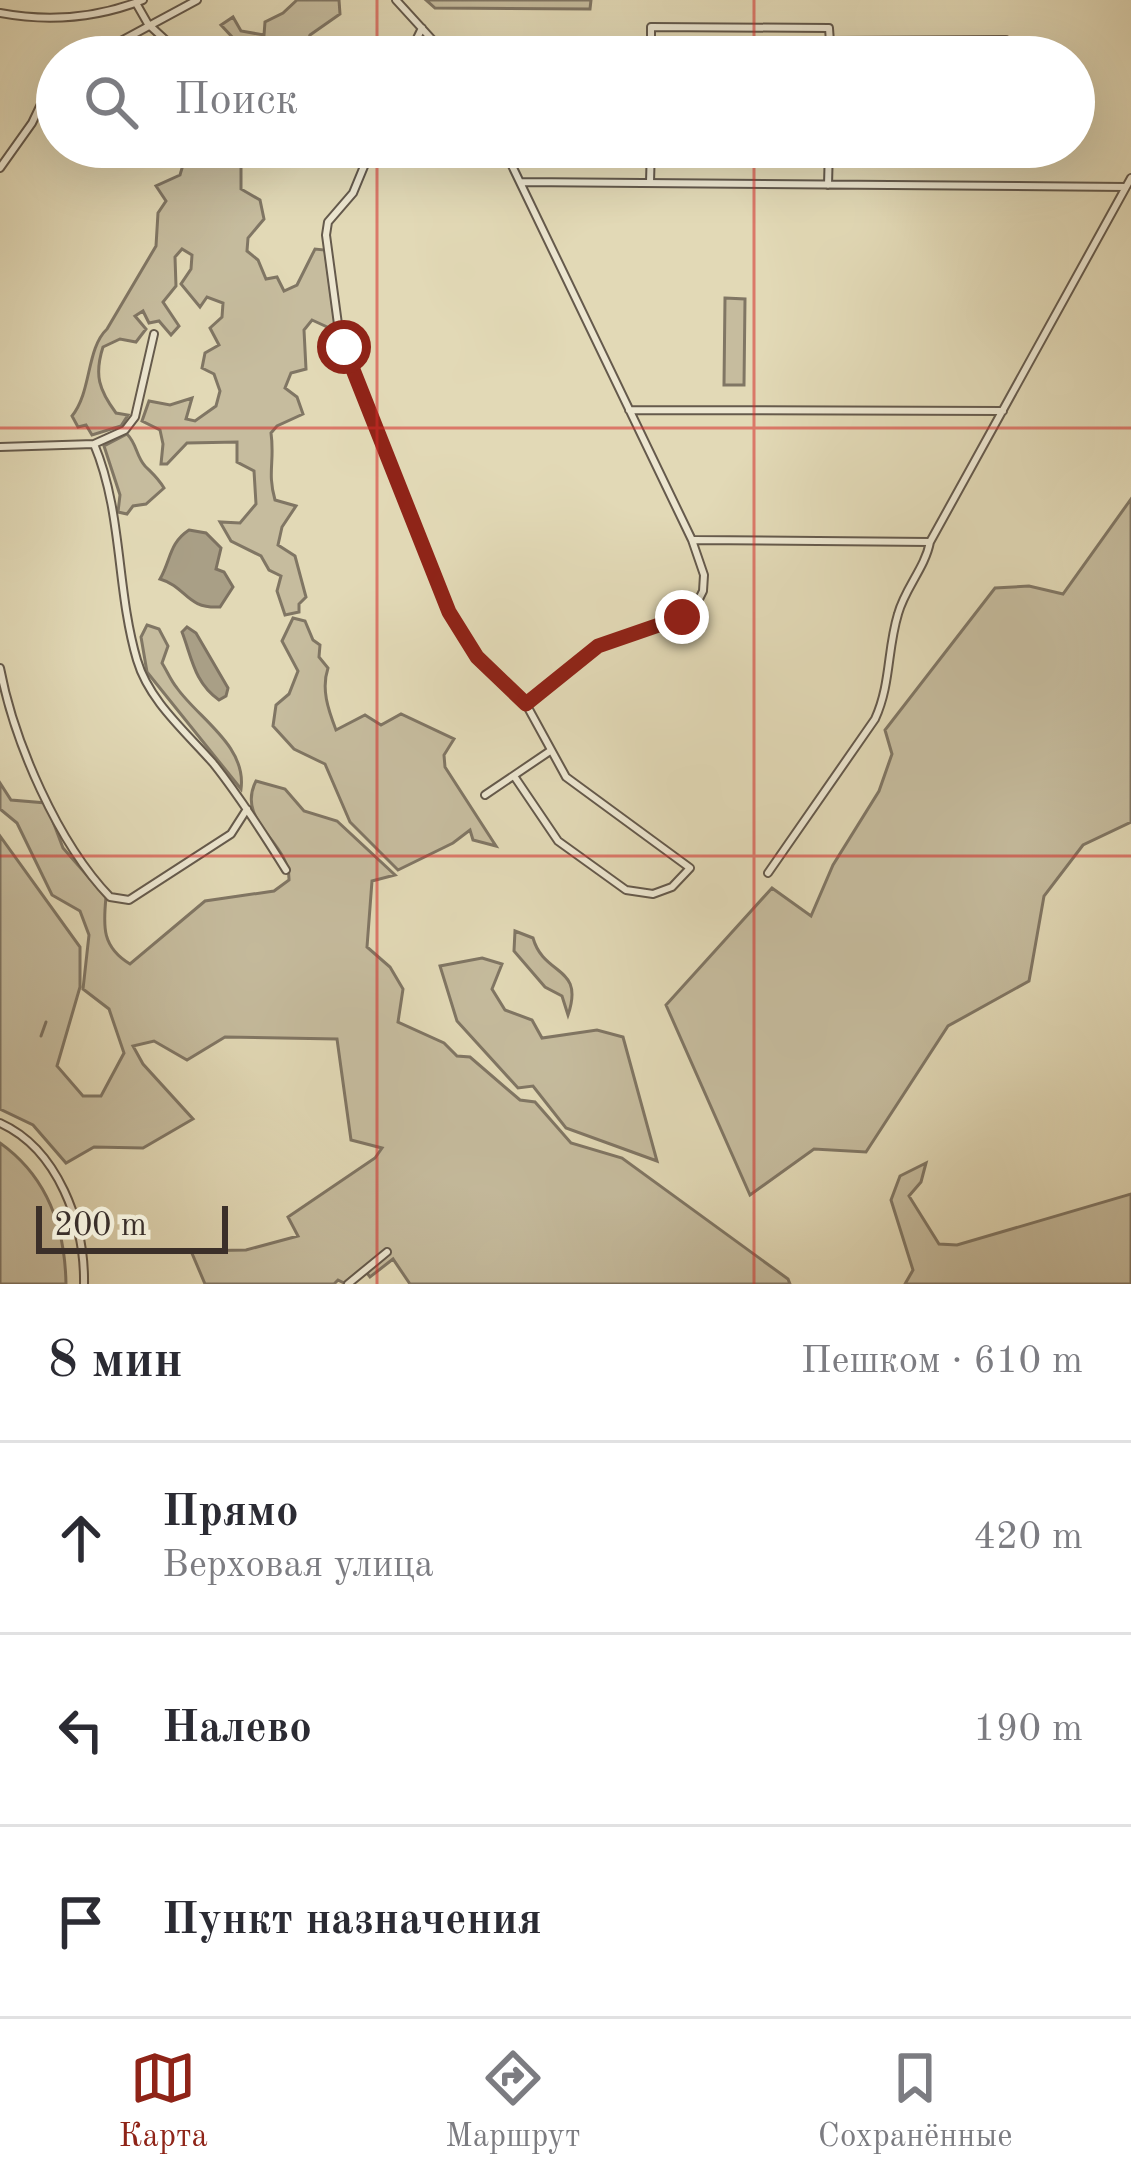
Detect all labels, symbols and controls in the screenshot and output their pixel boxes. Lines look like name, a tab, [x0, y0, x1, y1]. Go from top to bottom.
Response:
search box	[36, 36, 1095, 168]
icon: search	[78, 69, 144, 135]
text: Поиск	[174, 79, 298, 124]
route start	[317, 320, 371, 374]
route end	[655, 590, 709, 644]
scale bar	[36, 1200, 228, 1253]
text: 200 m	[54, 1210, 147, 1243]
text: 8 мин	[48, 1337, 183, 1388]
text: Пешком · 610 m	[801, 1342, 1083, 1381]
text: Прямо	[162, 1491, 299, 1536]
icon: ahead	[48, 1505, 114, 1571]
text: 420 m	[973, 1518, 1083, 1557]
text: Верховая улица	[162, 1546, 434, 1585]
icon: left	[48, 1697, 114, 1763]
text: Налево	[162, 1707, 312, 1752]
text: 190 m	[973, 1710, 1083, 1749]
icon: arrive	[48, 1889, 114, 1955]
text: Пункт назначения	[162, 1899, 542, 1944]
tab: Карта	[119, 2045, 208, 2158]
tab: Маршрут	[445, 2045, 581, 2158]
tab: Сохранённые	[818, 2045, 1012, 2158]

